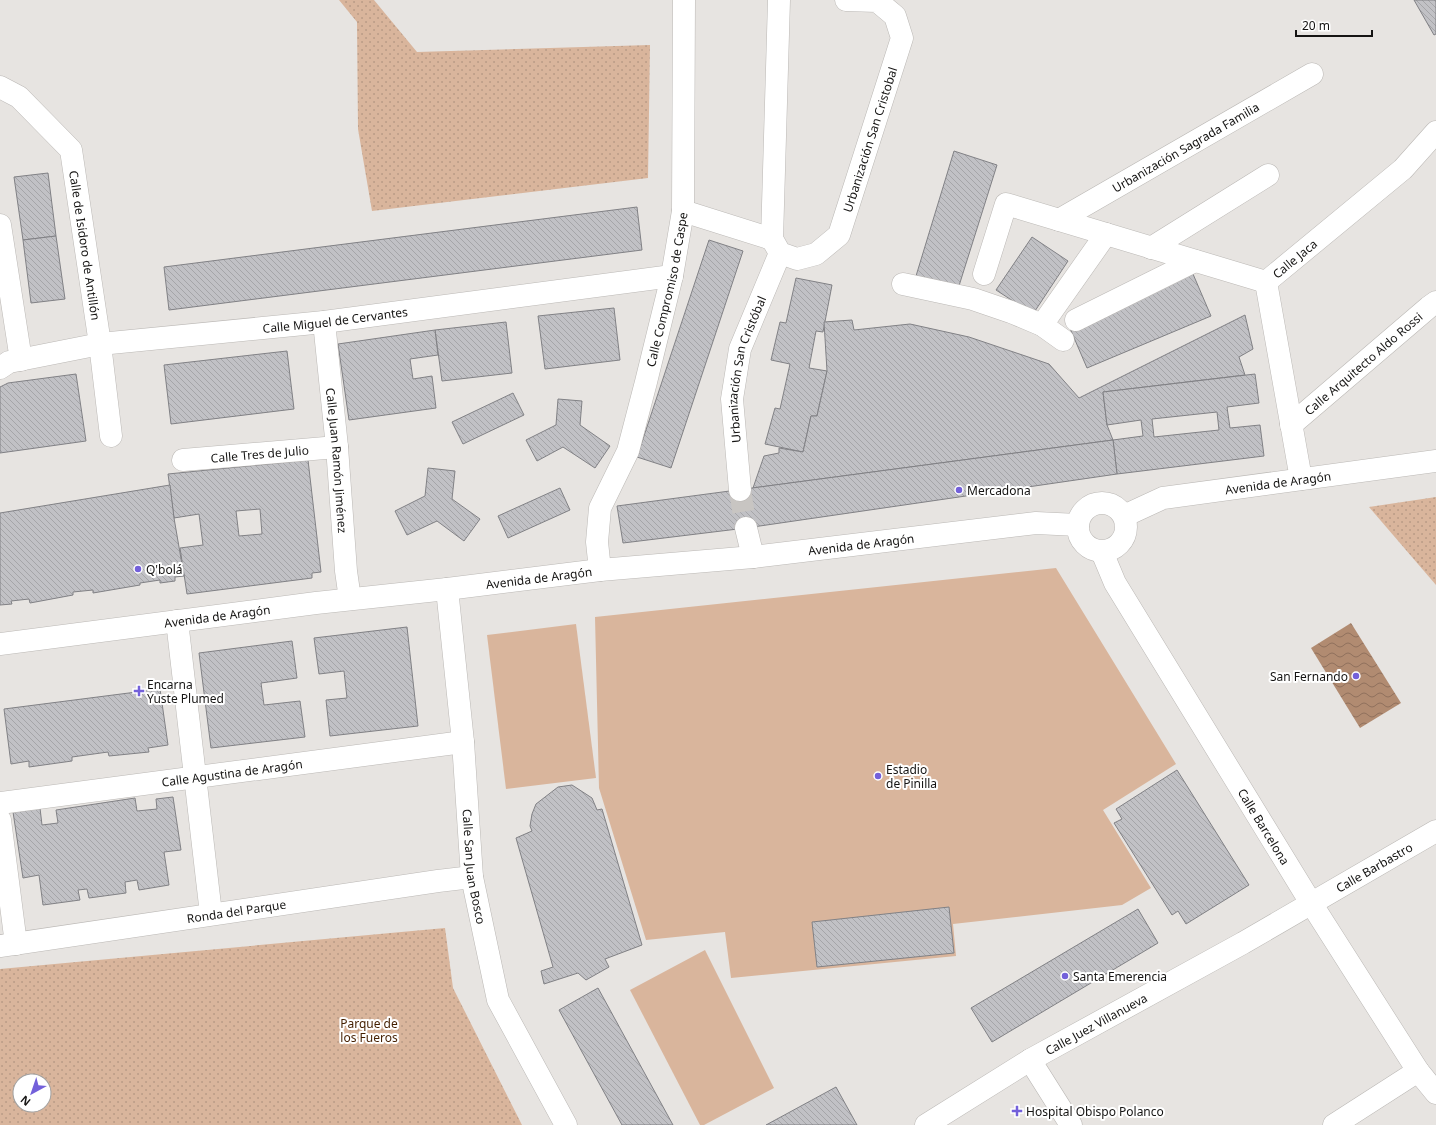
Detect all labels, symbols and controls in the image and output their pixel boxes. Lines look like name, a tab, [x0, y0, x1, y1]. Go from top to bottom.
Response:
scale bar	[1296, 12, 1372, 38]
text: 20 m	[1302, 17, 1330, 34]
street label: Urbanización San Cristobal	[838, 65, 901, 214]
street label: Urbanización Sagrada Familia	[1109, 98, 1262, 196]
street label: Calle de Isidoro de Antillón	[66, 169, 105, 321]
street label: Calle Compromiso de Caspe	[642, 211, 691, 369]
street label: Calle Jaca	[1269, 235, 1320, 282]
street label: Urbanización San Cristóbal	[724, 293, 770, 444]
street label: Calle Miguel de Cervantes	[262, 302, 409, 336]
street label: Calle Arquitecto Aldo Rossi	[1301, 308, 1426, 419]
street label: Calle Juan Ramón Jiménez	[322, 387, 352, 534]
street label: Calle Tres de Julio	[210, 441, 309, 466]
street label: Avenida de Aragón	[1224, 467, 1332, 498]
place label: Mercadona	[967, 482, 1031, 499]
marker: Mercadona	[954, 485, 964, 495]
street label: Avenida de Aragón	[807, 529, 915, 559]
place label: Q'bolá	[146, 561, 183, 578]
street label: Avenida de Aragón	[485, 563, 593, 593]
marker: Q'bolá	[133, 564, 143, 574]
street label: Avenida de Aragón	[163, 601, 271, 631]
place label: San Fernando	[1270, 668, 1348, 685]
marker: San Fernando	[1351, 671, 1361, 681]
place label: Encarna Yuste Plumed	[147, 676, 224, 707]
marker: Encarna Yuste Plumed	[134, 686, 144, 696]
street label: Calle Agustina de Aragón	[161, 755, 303, 790]
place label: Estadio de Pinilla	[886, 761, 937, 792]
marker: Estadio de Pinilla	[873, 771, 883, 781]
street label: Calle Barcelona	[1234, 785, 1294, 868]
street label: Calle San Juan Bosco	[459, 808, 490, 926]
street label: Calle Barbastro	[1332, 838, 1415, 896]
street label: Ronda del Parque	[186, 895, 287, 927]
place label: Santa Emerencia	[1073, 968, 1167, 985]
marker: Santa Emerencia	[1060, 971, 1070, 981]
street label: Calle Juez Villanueva	[1042, 989, 1150, 1059]
park label: Parque de los Fueros	[340, 1015, 398, 1046]
north arrow	[12, 1073, 52, 1113]
text: N	[17, 1092, 34, 1110]
place label: Hospital Obispo Polanco	[1026, 1103, 1164, 1120]
marker: Hospital Obispo Polanco	[1011, 1105, 1023, 1117]

